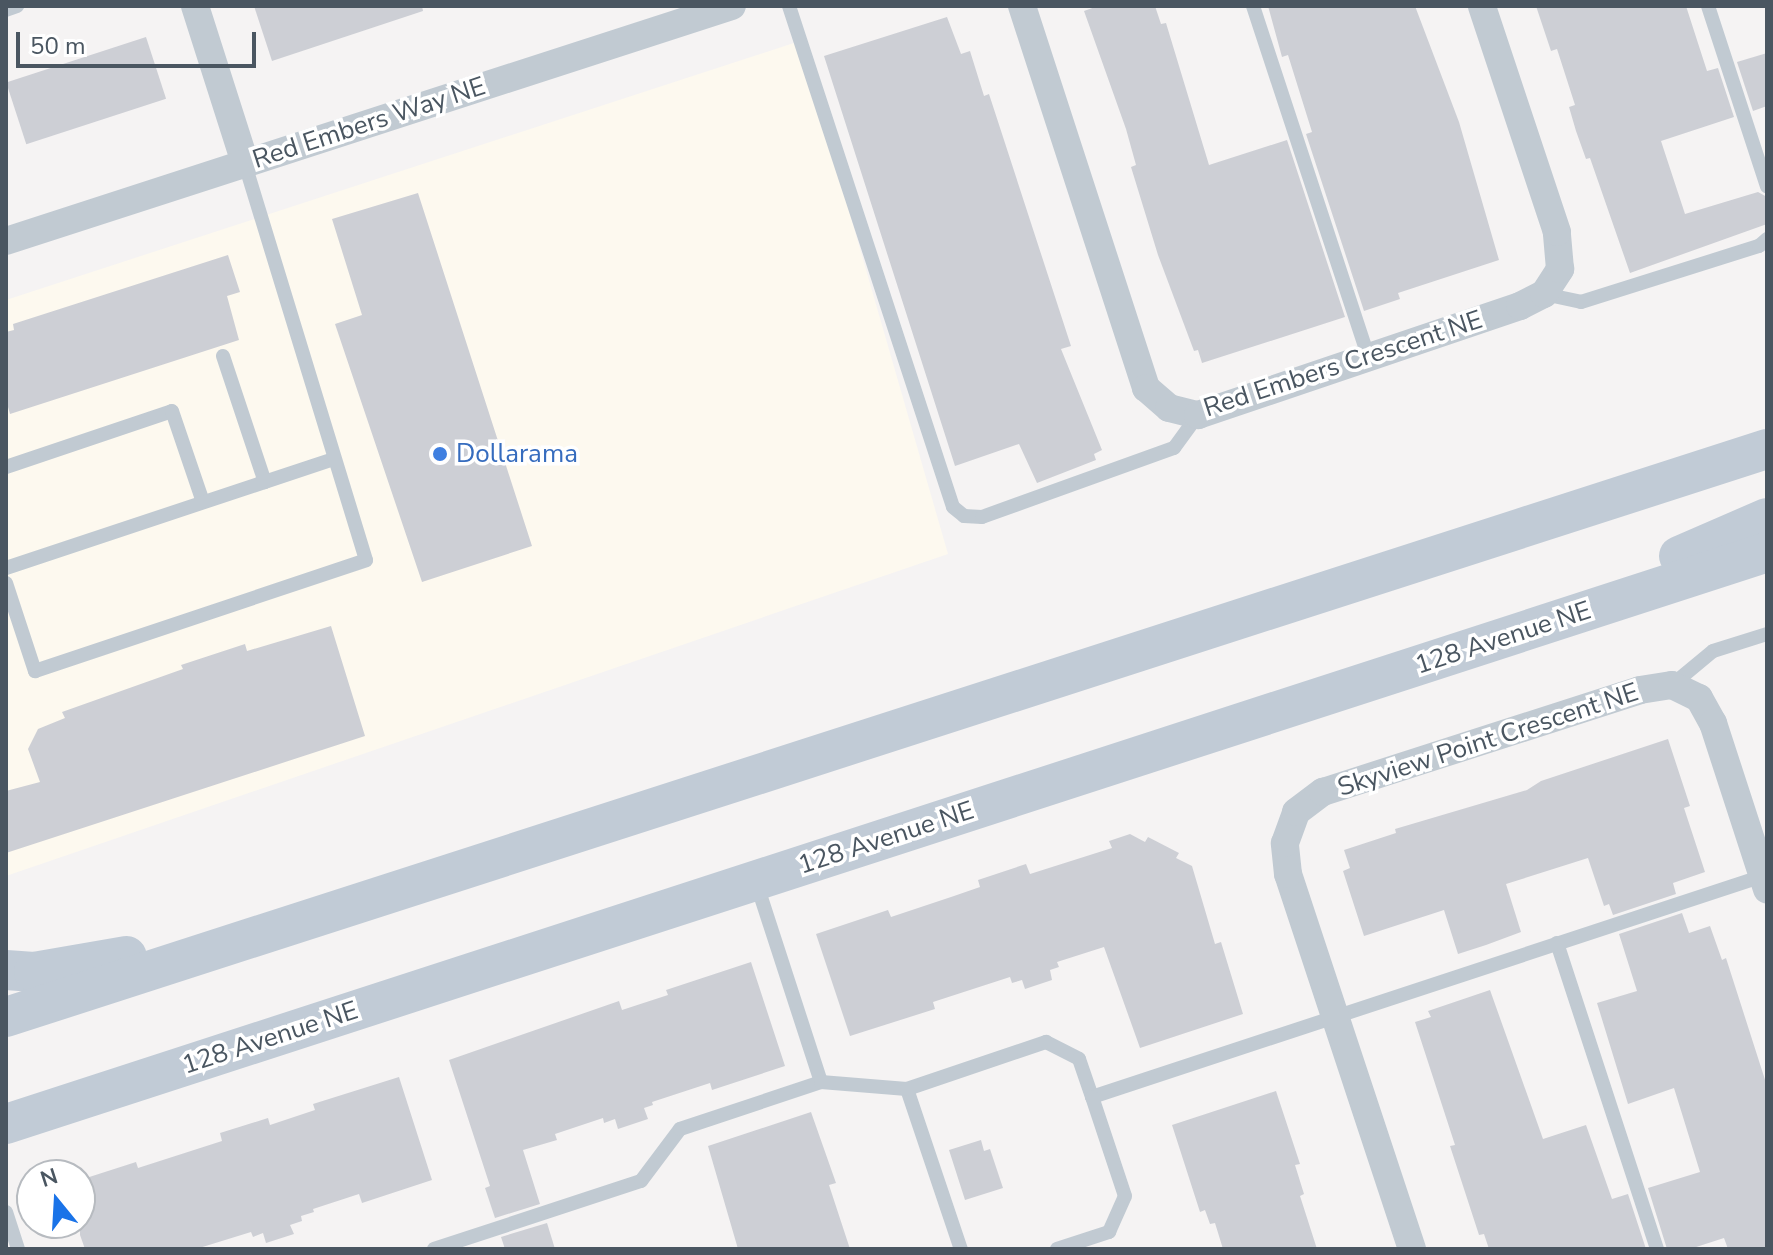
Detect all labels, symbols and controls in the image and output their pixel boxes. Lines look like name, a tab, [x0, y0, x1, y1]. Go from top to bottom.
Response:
scale bar	[20, 16, 260, 66]
text: 50 m	[30, 30, 86, 62]
street label: Red Embers Way NE	[249, 71, 489, 175]
street label: Red Embers Crescent NE	[1200, 304, 1486, 424]
place label: Dollarama	[456, 438, 578, 470]
marker: Dollarama	[431, 445, 449, 463]
street label: 128 Avenue NE	[1411, 595, 1595, 681]
street label: Skyview Point Crescent NE	[1334, 677, 1642, 803]
street label: 128 Avenue NE	[794, 795, 978, 881]
street label: 128 Avenue NE	[178, 995, 362, 1081]
north arrow	[16, 1159, 96, 1239]
text: N	[37, 1161, 62, 1195]

